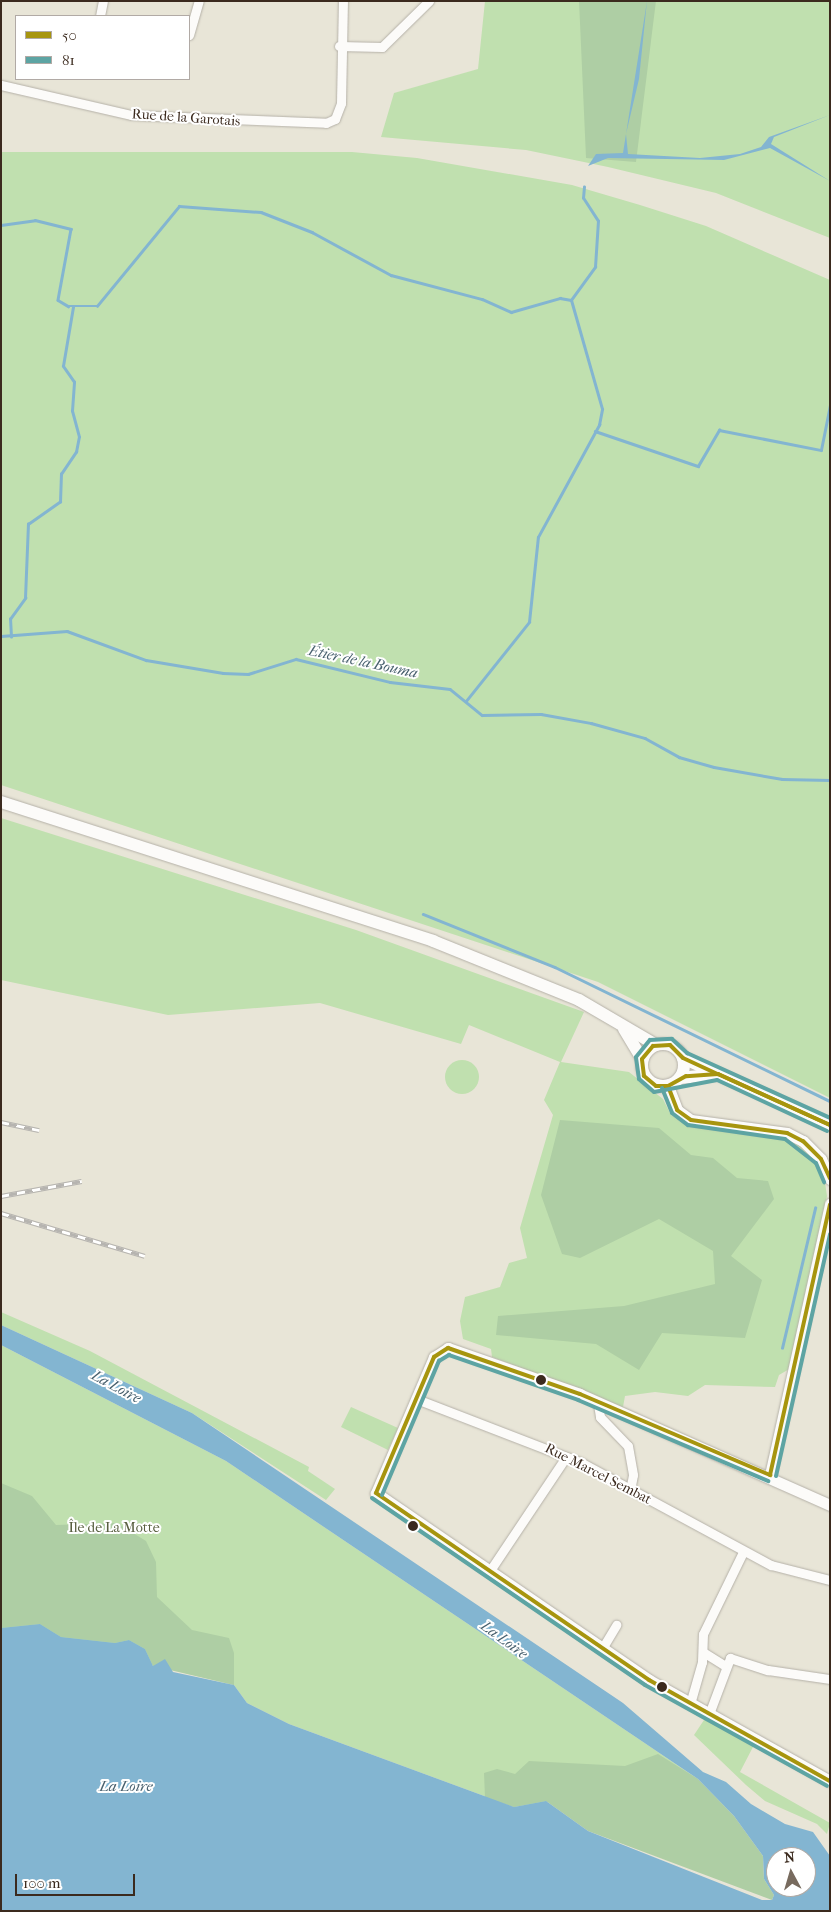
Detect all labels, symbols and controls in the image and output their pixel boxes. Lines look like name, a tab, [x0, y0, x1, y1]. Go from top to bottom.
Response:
legend	[15, 15, 190, 80]
text: 50	[62, 26, 77, 44]
text: 81	[62, 51, 75, 69]
street label: Rue de la Garotais	[131, 106, 241, 130]
water label: Étier de la Bouma	[307, 642, 419, 682]
water label: La Loire	[88, 1367, 144, 1407]
unlabelled marker	[536, 1375, 546, 1385]
street label: Rue Marcel Sembat	[542, 1440, 654, 1508]
park label: Île de La Motte	[68, 1520, 160, 1536]
unlabelled marker	[408, 1521, 418, 1531]
water label: La Loire	[477, 1617, 531, 1663]
unlabelled marker	[657, 1682, 667, 1692]
water label: La Loire	[99, 1778, 153, 1796]
north arrow	[766, 1847, 816, 1897]
text: N	[783, 1849, 796, 1867]
scale bar	[18, 1864, 138, 1896]
text: 100 m	[23, 1874, 61, 1892]

